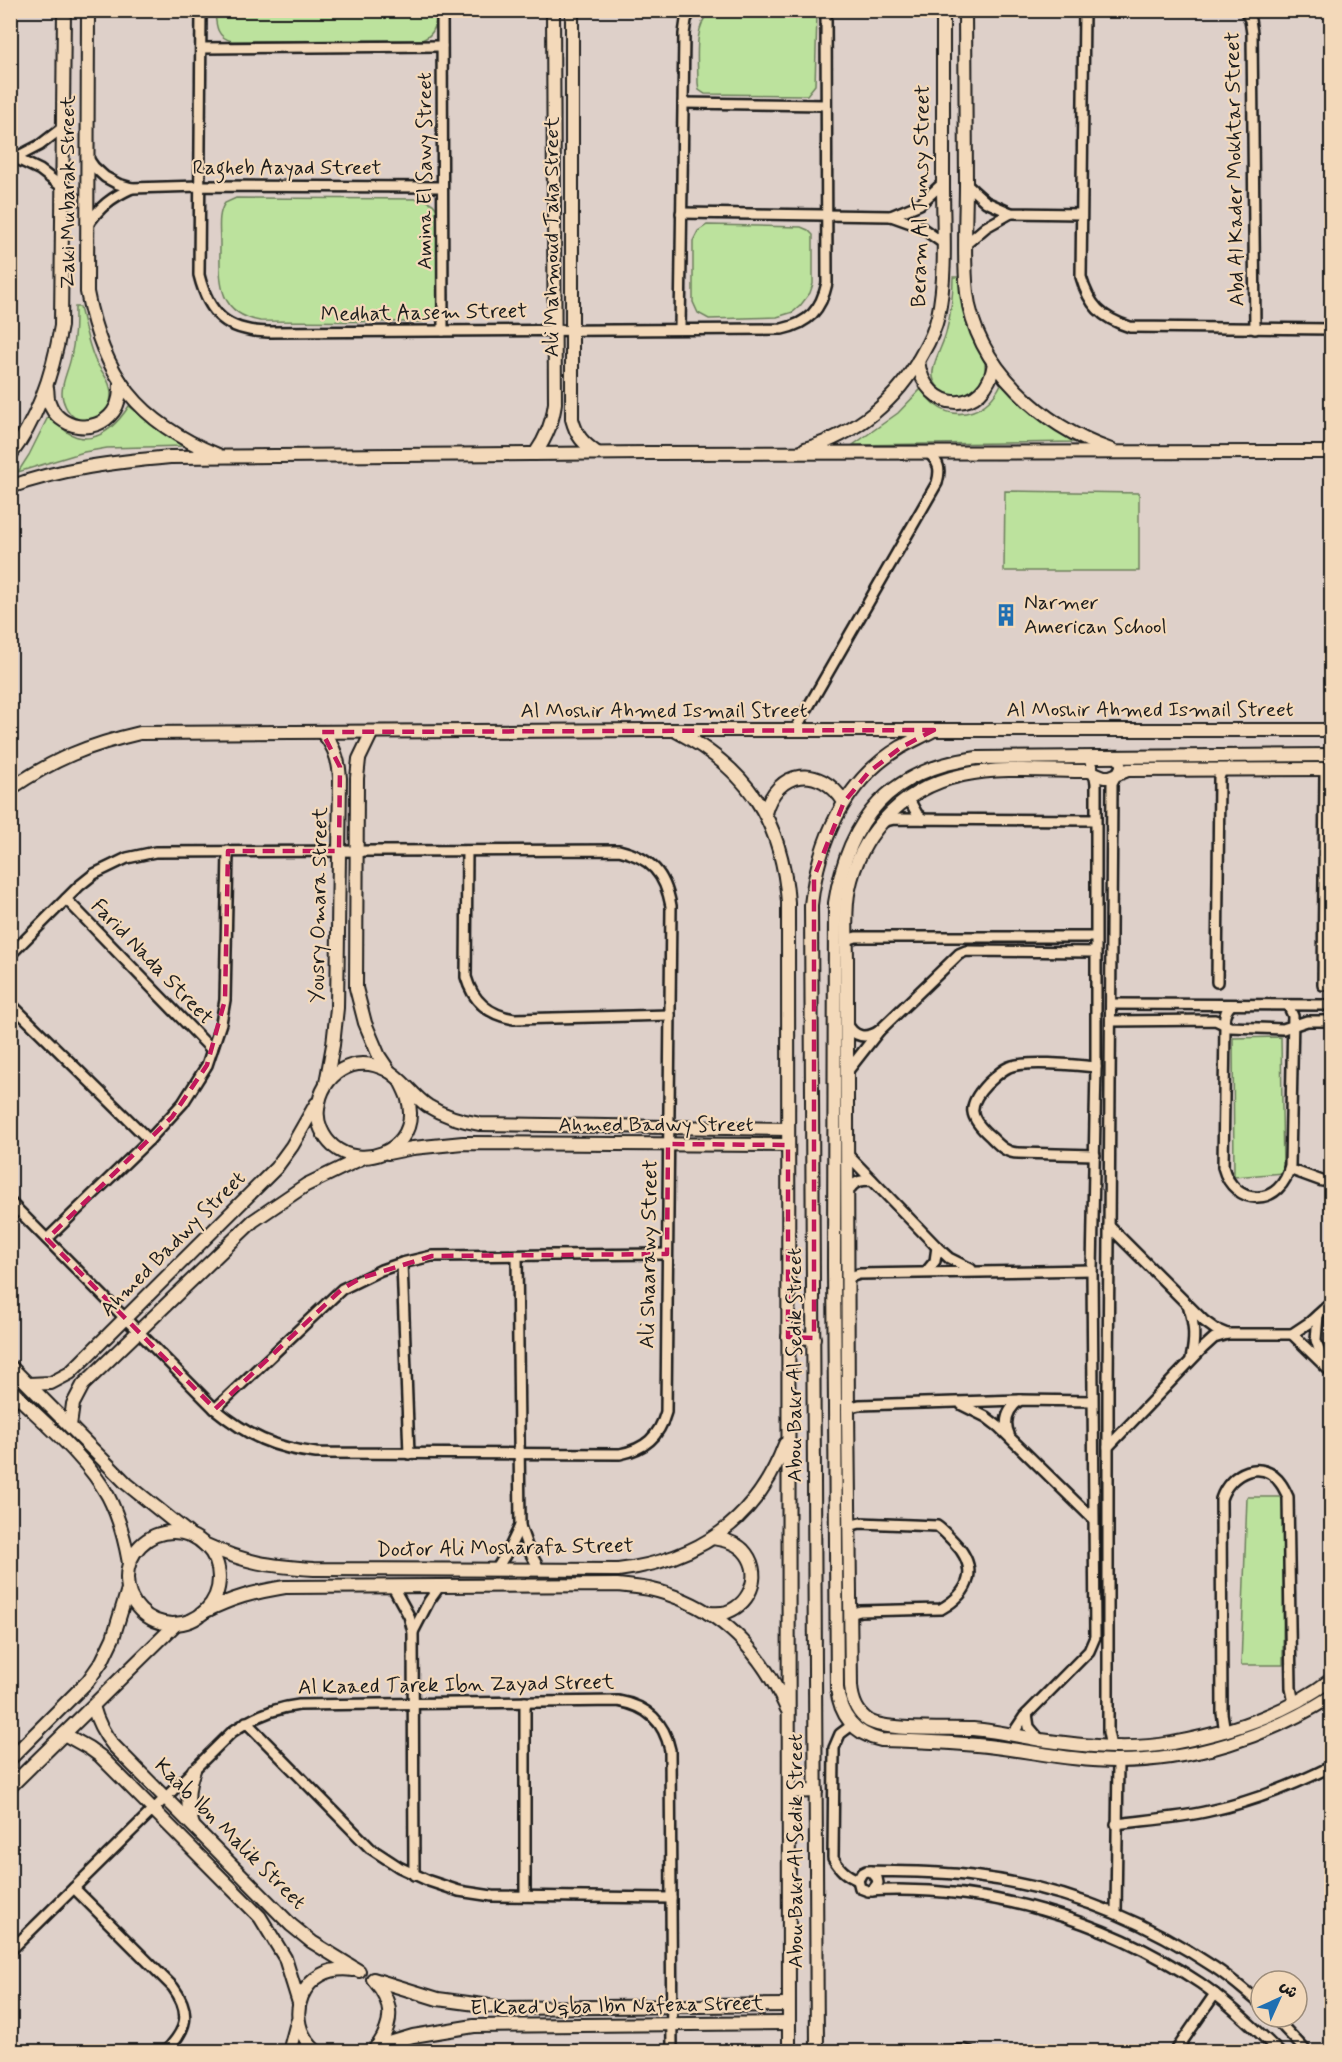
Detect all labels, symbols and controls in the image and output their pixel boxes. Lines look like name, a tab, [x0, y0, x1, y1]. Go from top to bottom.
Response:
street label: Abd Al Kader Mokhtar Street	[1219, 31, 1251, 307]
street label: Amina El Sawy Street	[411, 72, 439, 270]
street label: Beram Al Tunsy Street	[905, 85, 937, 307]
street label: Zaki Mubarak Street	[54, 94, 82, 289]
street label: Ali Mahmoud Taha Street	[538, 116, 566, 357]
street label: Ragheb Aayad Street	[192, 154, 382, 184]
street label: Medhat Aasem Street	[321, 297, 528, 329]
place label: Narmer American School	[1024, 589, 1167, 641]
building icon: Narmer American School	[993, 602, 1019, 628]
street label: Al Moshir Ahmed Ismail Street	[1007, 696, 1294, 724]
street label: Al Moshir Ahmed Ismail Street	[521, 697, 808, 725]
street label: Yousry Omara Street	[303, 806, 335, 1003]
street label: Farid Nada Street	[84, 893, 220, 1031]
street label: Ahmed Badwy Street	[558, 1111, 754, 1139]
street label: Ali Shaarawy Street	[633, 1159, 665, 1349]
street label: Ahmed Badwy Street	[94, 1165, 252, 1323]
street label: Abou Bakr Al Sedik Street	[781, 1248, 809, 1482]
street label: Doctor Ali Mosharafa Street	[376, 1532, 634, 1564]
street label: Al Kaaed Tarek Ibn Zayad Street	[298, 1668, 615, 1702]
street label: Abou Bakr Al Sedik Street	[782, 1734, 810, 1968]
street label: Kaab Ibn Malik Street	[148, 1752, 312, 1916]
north arrow	[1249, 1969, 1309, 2029]
text: ش	[1275, 1976, 1302, 2003]
street label: El Kaed Uqba Ibn Nafeaa Street	[470, 1989, 765, 2023]

